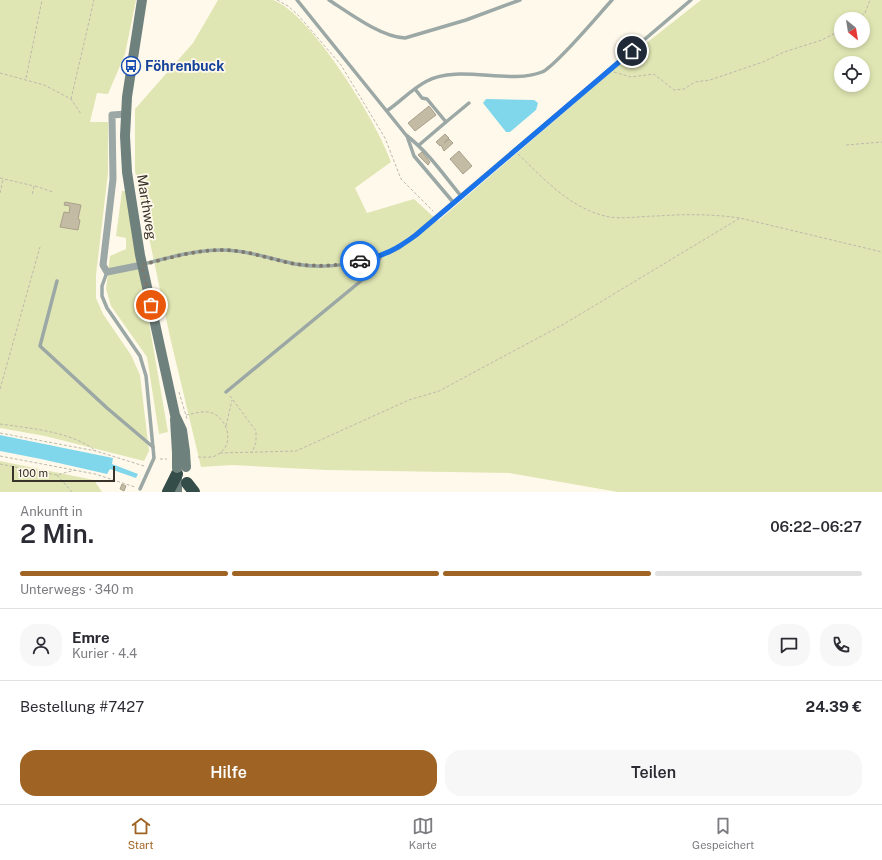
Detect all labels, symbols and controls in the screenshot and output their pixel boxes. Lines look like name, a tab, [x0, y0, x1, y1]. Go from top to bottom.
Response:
north arrow	[834, 12, 870, 48]
map controls	[834, 12, 870, 92]
pin	[615, 34, 649, 68]
icon: home	[621, 40, 643, 62]
bus stop icon: Föhrenbuck	[120, 55, 142, 77]
button: locate	[834, 56, 870, 92]
place label: Föhrenbuck	[145, 58, 224, 74]
street label: Marthweg	[134, 173, 160, 241]
courier	[340, 241, 380, 281]
icon: car	[349, 250, 371, 272]
pin	[134, 288, 168, 322]
icon: bag	[140, 294, 162, 316]
scale bar	[12, 464, 115, 483]
text: 100 m	[18, 467, 48, 479]
text: Ankunft in	[20, 504, 83, 519]
text: 2 Min.	[20, 518, 94, 549]
text: 06:22–06:27	[770, 518, 862, 535]
text: Unterwegs · 340 m	[20, 582, 133, 597]
button: person	[20, 624, 62, 666]
button: chat	[768, 624, 810, 666]
button: phone	[820, 624, 862, 666]
text: Emre	[72, 629, 110, 646]
text: Kurier · 4.4	[72, 646, 137, 661]
text: Bestellung #7427	[20, 698, 144, 715]
text: 24.39 €	[806, 698, 862, 715]
button: Hilfe	[20, 750, 437, 796]
button: Teilen	[445, 750, 862, 796]
tab: Start	[128, 815, 154, 851]
tab: Karte	[409, 815, 437, 851]
tab: Gespeichert	[692, 815, 754, 851]

